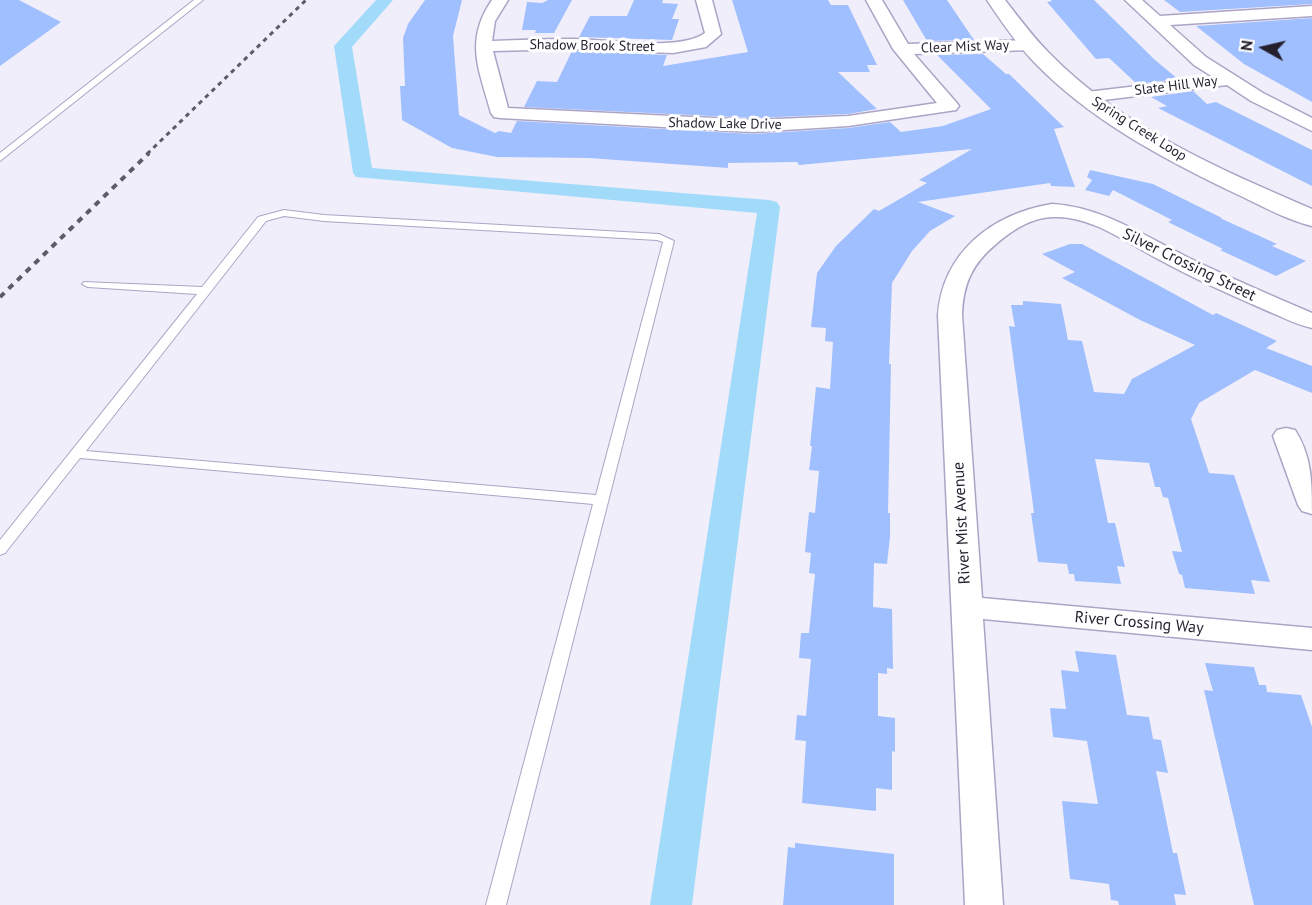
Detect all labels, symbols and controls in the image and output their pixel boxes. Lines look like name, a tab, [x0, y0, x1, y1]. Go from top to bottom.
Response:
north arrow	[1234, 18, 1294, 78]
street label: Shadow Brook Street	[529, 37, 655, 55]
street label: Clear Mist Way	[921, 37, 1009, 57]
text: N	[1236, 39, 1257, 52]
street label: Slate Hill Way	[1134, 73, 1218, 99]
street label: Spring Creek Loop	[1089, 93, 1189, 165]
street label: Shadow Lake Drive	[668, 115, 782, 133]
street label: Silver Crossing Street	[1119, 224, 1259, 306]
street label: River Mist Avenue	[949, 461, 975, 585]
street label: River Crossing Way	[1074, 608, 1204, 638]

